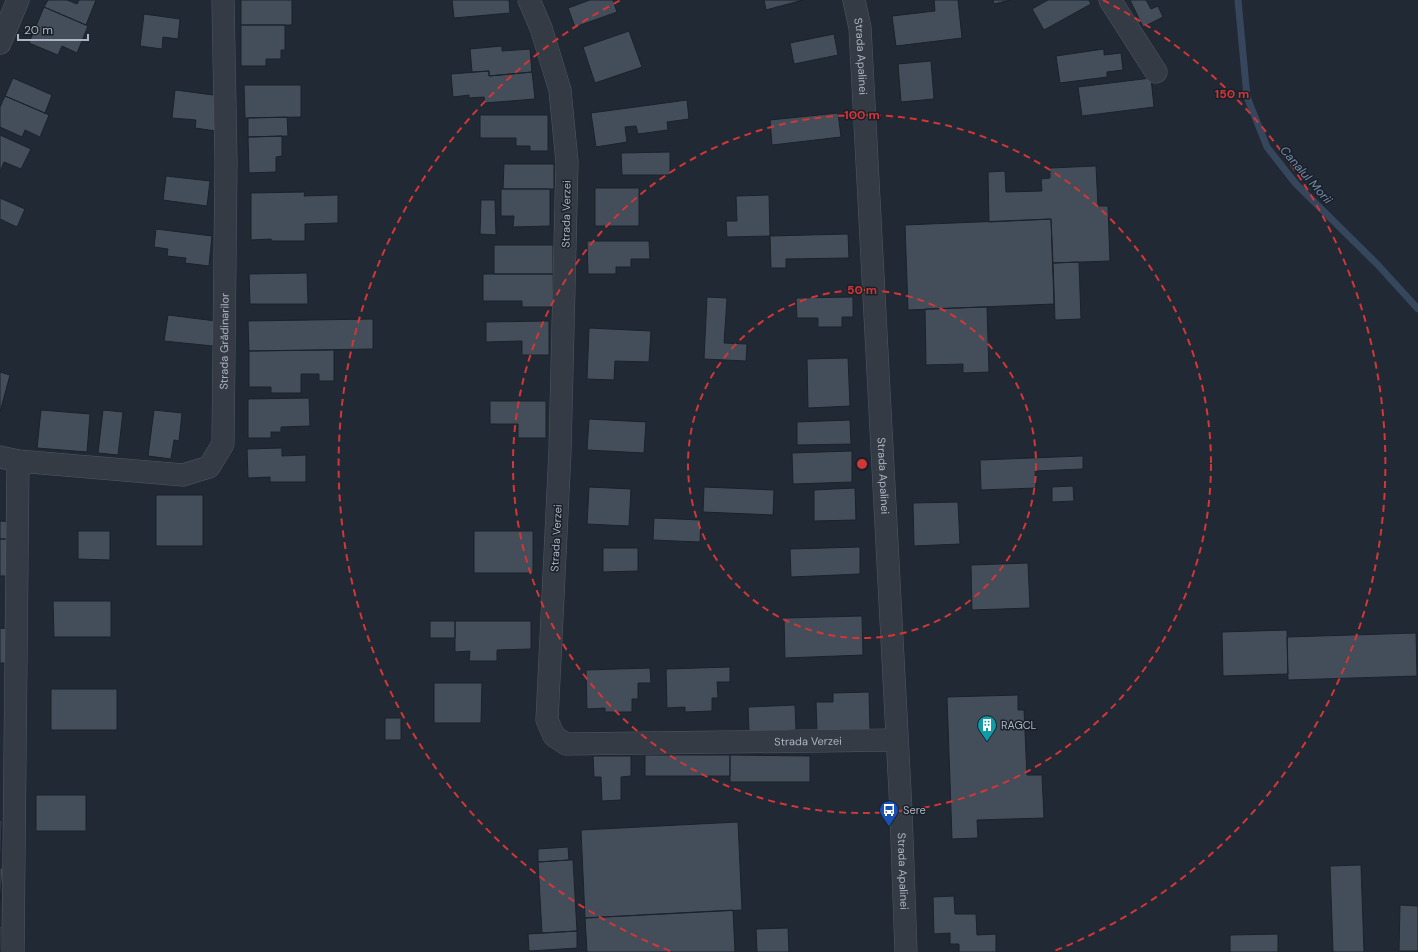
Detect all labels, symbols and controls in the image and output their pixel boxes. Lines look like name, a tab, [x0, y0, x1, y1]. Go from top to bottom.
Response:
scale bar	[18, 16, 88, 42]
street label: Strada Apalinei	[851, 17, 870, 95]
text: 20 m	[24, 22, 53, 38]
text: 150 m	[1215, 86, 1249, 102]
text: 100 m	[844, 107, 880, 123]
water label: Canalul Morii	[1276, 143, 1336, 208]
street label: Strada Verzei	[558, 180, 574, 248]
text: 50 m	[847, 282, 877, 298]
street label: Strada Grădinarilor	[217, 293, 232, 390]
street label: Strada Apalinei	[874, 437, 892, 515]
centre of rings	[855, 457, 869, 471]
street label: Strada Verzei	[547, 504, 565, 572]
building icon: RAGCL	[976, 714, 998, 742]
place label: RAGCL	[1001, 718, 1037, 732]
street label: Strada Verzei	[774, 734, 842, 748]
bus stop icon: Sere	[878, 799, 900, 827]
place label: Sere	[903, 803, 926, 817]
street label: Strada Apalinei	[895, 832, 911, 910]

